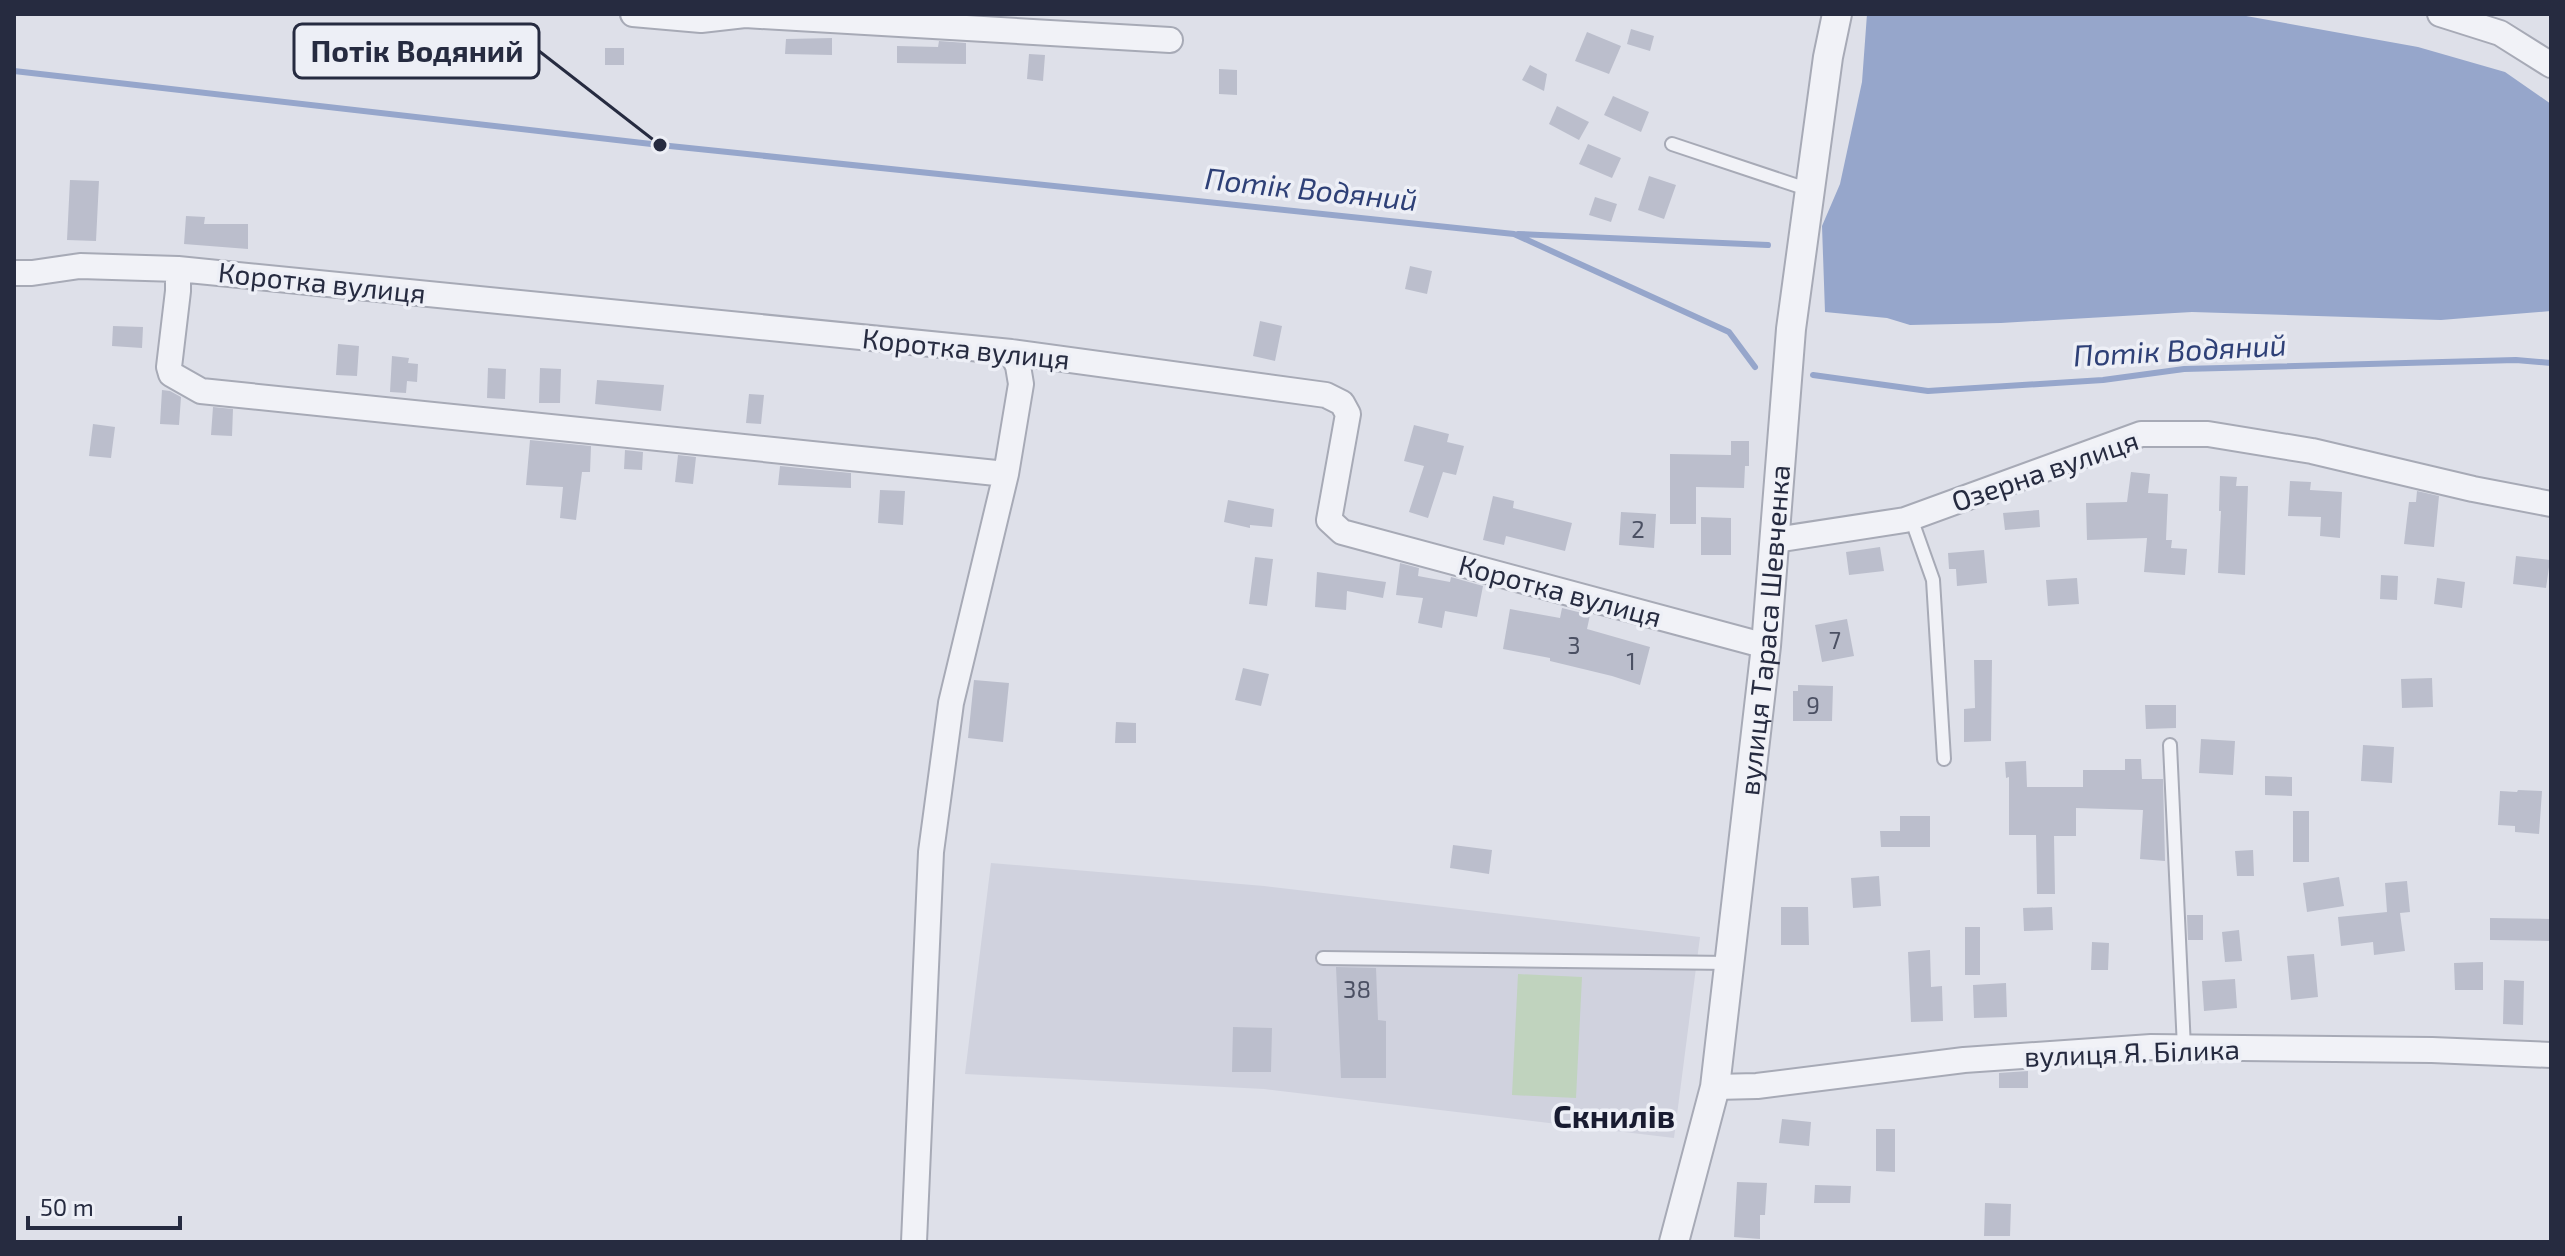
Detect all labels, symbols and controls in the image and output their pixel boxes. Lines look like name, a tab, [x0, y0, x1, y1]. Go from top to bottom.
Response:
callout: Потік Водяний	[294, 24, 539, 78]
text: Потік Водяний	[311, 32, 523, 68]
water label: Потік Водяний	[1203, 159, 1419, 217]
street label: Коротка вулиця	[217, 254, 428, 310]
street label: Коротка вулиця	[861, 320, 1072, 376]
water label: Потік Водяний	[2072, 325, 2287, 373]
street label: Озерна вулиця	[1947, 422, 2143, 518]
street label: вулиця Тараса Шевченка	[1731, 463, 1796, 797]
house number: 2	[1631, 514, 1645, 543]
street label: Коротка вулиця	[1455, 547, 1665, 633]
house number: 7	[1829, 625, 1841, 654]
house number: 3	[1567, 630, 1581, 659]
house number: 1	[1626, 646, 1636, 675]
house number: 9	[1806, 690, 1820, 719]
house number: 38	[1343, 974, 1371, 1003]
street label: вулиця Я. Білика	[2024, 1031, 2240, 1073]
district label: Скнилів	[1553, 1096, 1675, 1134]
scale bar	[28, 1180, 180, 1230]
text: 50 m	[40, 1192, 94, 1221]

